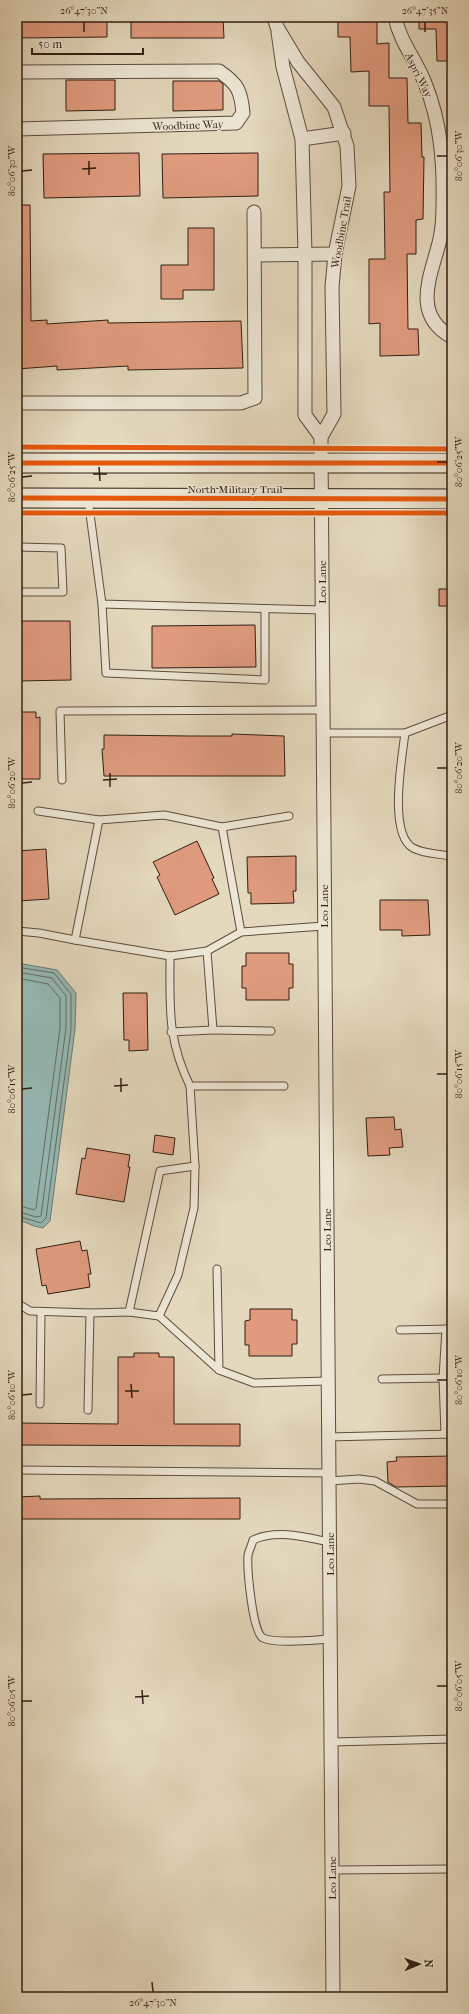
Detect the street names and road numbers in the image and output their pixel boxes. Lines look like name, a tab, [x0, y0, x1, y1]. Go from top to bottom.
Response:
street label: Aspri Way	[402, 50, 435, 101]
street label: Woodbine Way	[151, 118, 225, 133]
street label: Woodbine Trail	[329, 195, 354, 270]
street label: North Military Trail	[187, 483, 283, 496]
street label: Leo Lane	[316, 560, 329, 604]
street label: Leo Lane	[318, 884, 331, 928]
street label: Leo Lane	[321, 1208, 334, 1252]
street label: Leo Lane	[324, 1532, 337, 1576]
street label: Leo Lane	[326, 1856, 339, 1900]

